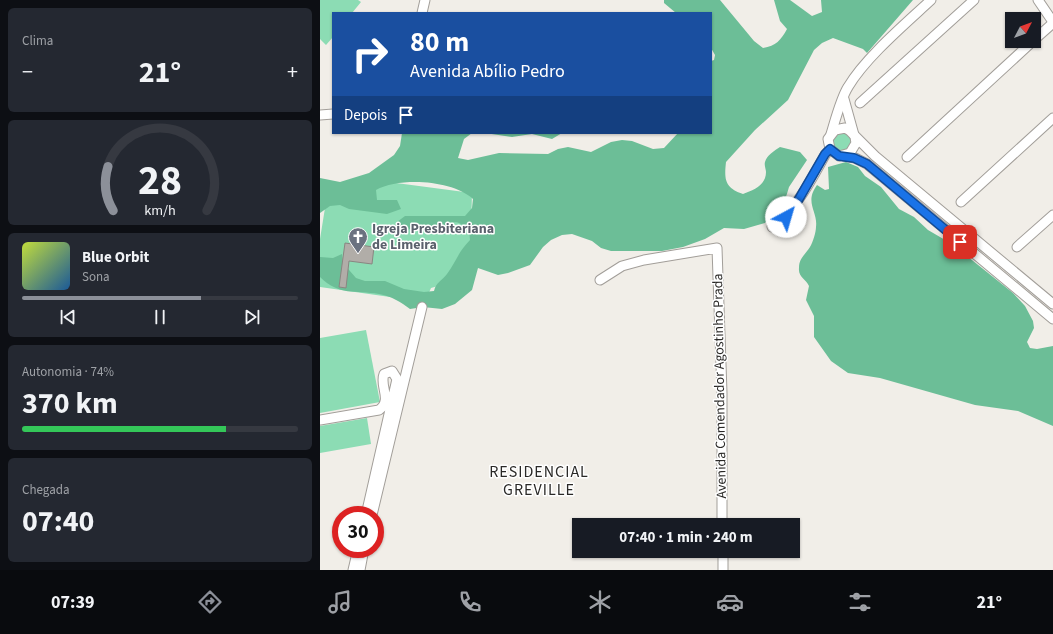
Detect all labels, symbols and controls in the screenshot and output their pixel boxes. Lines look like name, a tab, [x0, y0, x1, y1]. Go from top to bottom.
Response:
north arrow	[1005, 12, 1041, 48]
map controls	[1005, 12, 1041, 48]
text: 80 m	[410, 22, 469, 62]
icon: right	[344, 28, 396, 80]
text: Clima	[22, 32, 53, 50]
text: 21°	[139, 51, 181, 94]
text: −	[22, 56, 33, 88]
text: +	[287, 56, 298, 88]
text: Avenida Abílio Pedro	[410, 59, 565, 84]
icon: arrive	[395, 104, 417, 126]
text: Depois	[344, 105, 387, 126]
text: 28	[138, 150, 182, 210]
position arrow	[765, 196, 807, 238]
text: km/h	[144, 199, 176, 220]
place label: Igreja Presbiteriana de Limeira	[372, 219, 494, 255]
pin	[943, 225, 977, 259]
church icon: Igreja Presbiteriana de Limeira	[347, 226, 369, 254]
icon: arrive	[949, 231, 971, 253]
text: Blue Orbit	[82, 247, 149, 268]
text: Sona	[82, 268, 110, 286]
street label: Avenida Comendador Agostinho Prada	[708, 273, 732, 499]
icon: previous	[57, 306, 79, 328]
icon: pause	[149, 306, 171, 328]
icon: next	[241, 306, 263, 328]
text: Autonomia · 74%	[22, 363, 114, 381]
text: 370 km	[22, 382, 118, 425]
district label: RESIDENCIAL GREVILLE	[489, 461, 589, 501]
text: Chegada	[22, 481, 69, 499]
text: 07:40	[22, 500, 94, 543]
speed limit sign: 30	[332, 506, 384, 558]
text: 07:40 · 1 min · 240 m	[619, 527, 753, 548]
icon: directions	[196, 588, 224, 616]
icon: music	[326, 588, 354, 616]
icon: phone	[456, 588, 484, 616]
icon: climate	[586, 588, 614, 616]
icon: car	[716, 588, 744, 616]
icon: filters	[846, 588, 874, 616]
text: 07:39	[51, 590, 94, 615]
text: 21°	[976, 590, 1002, 615]

